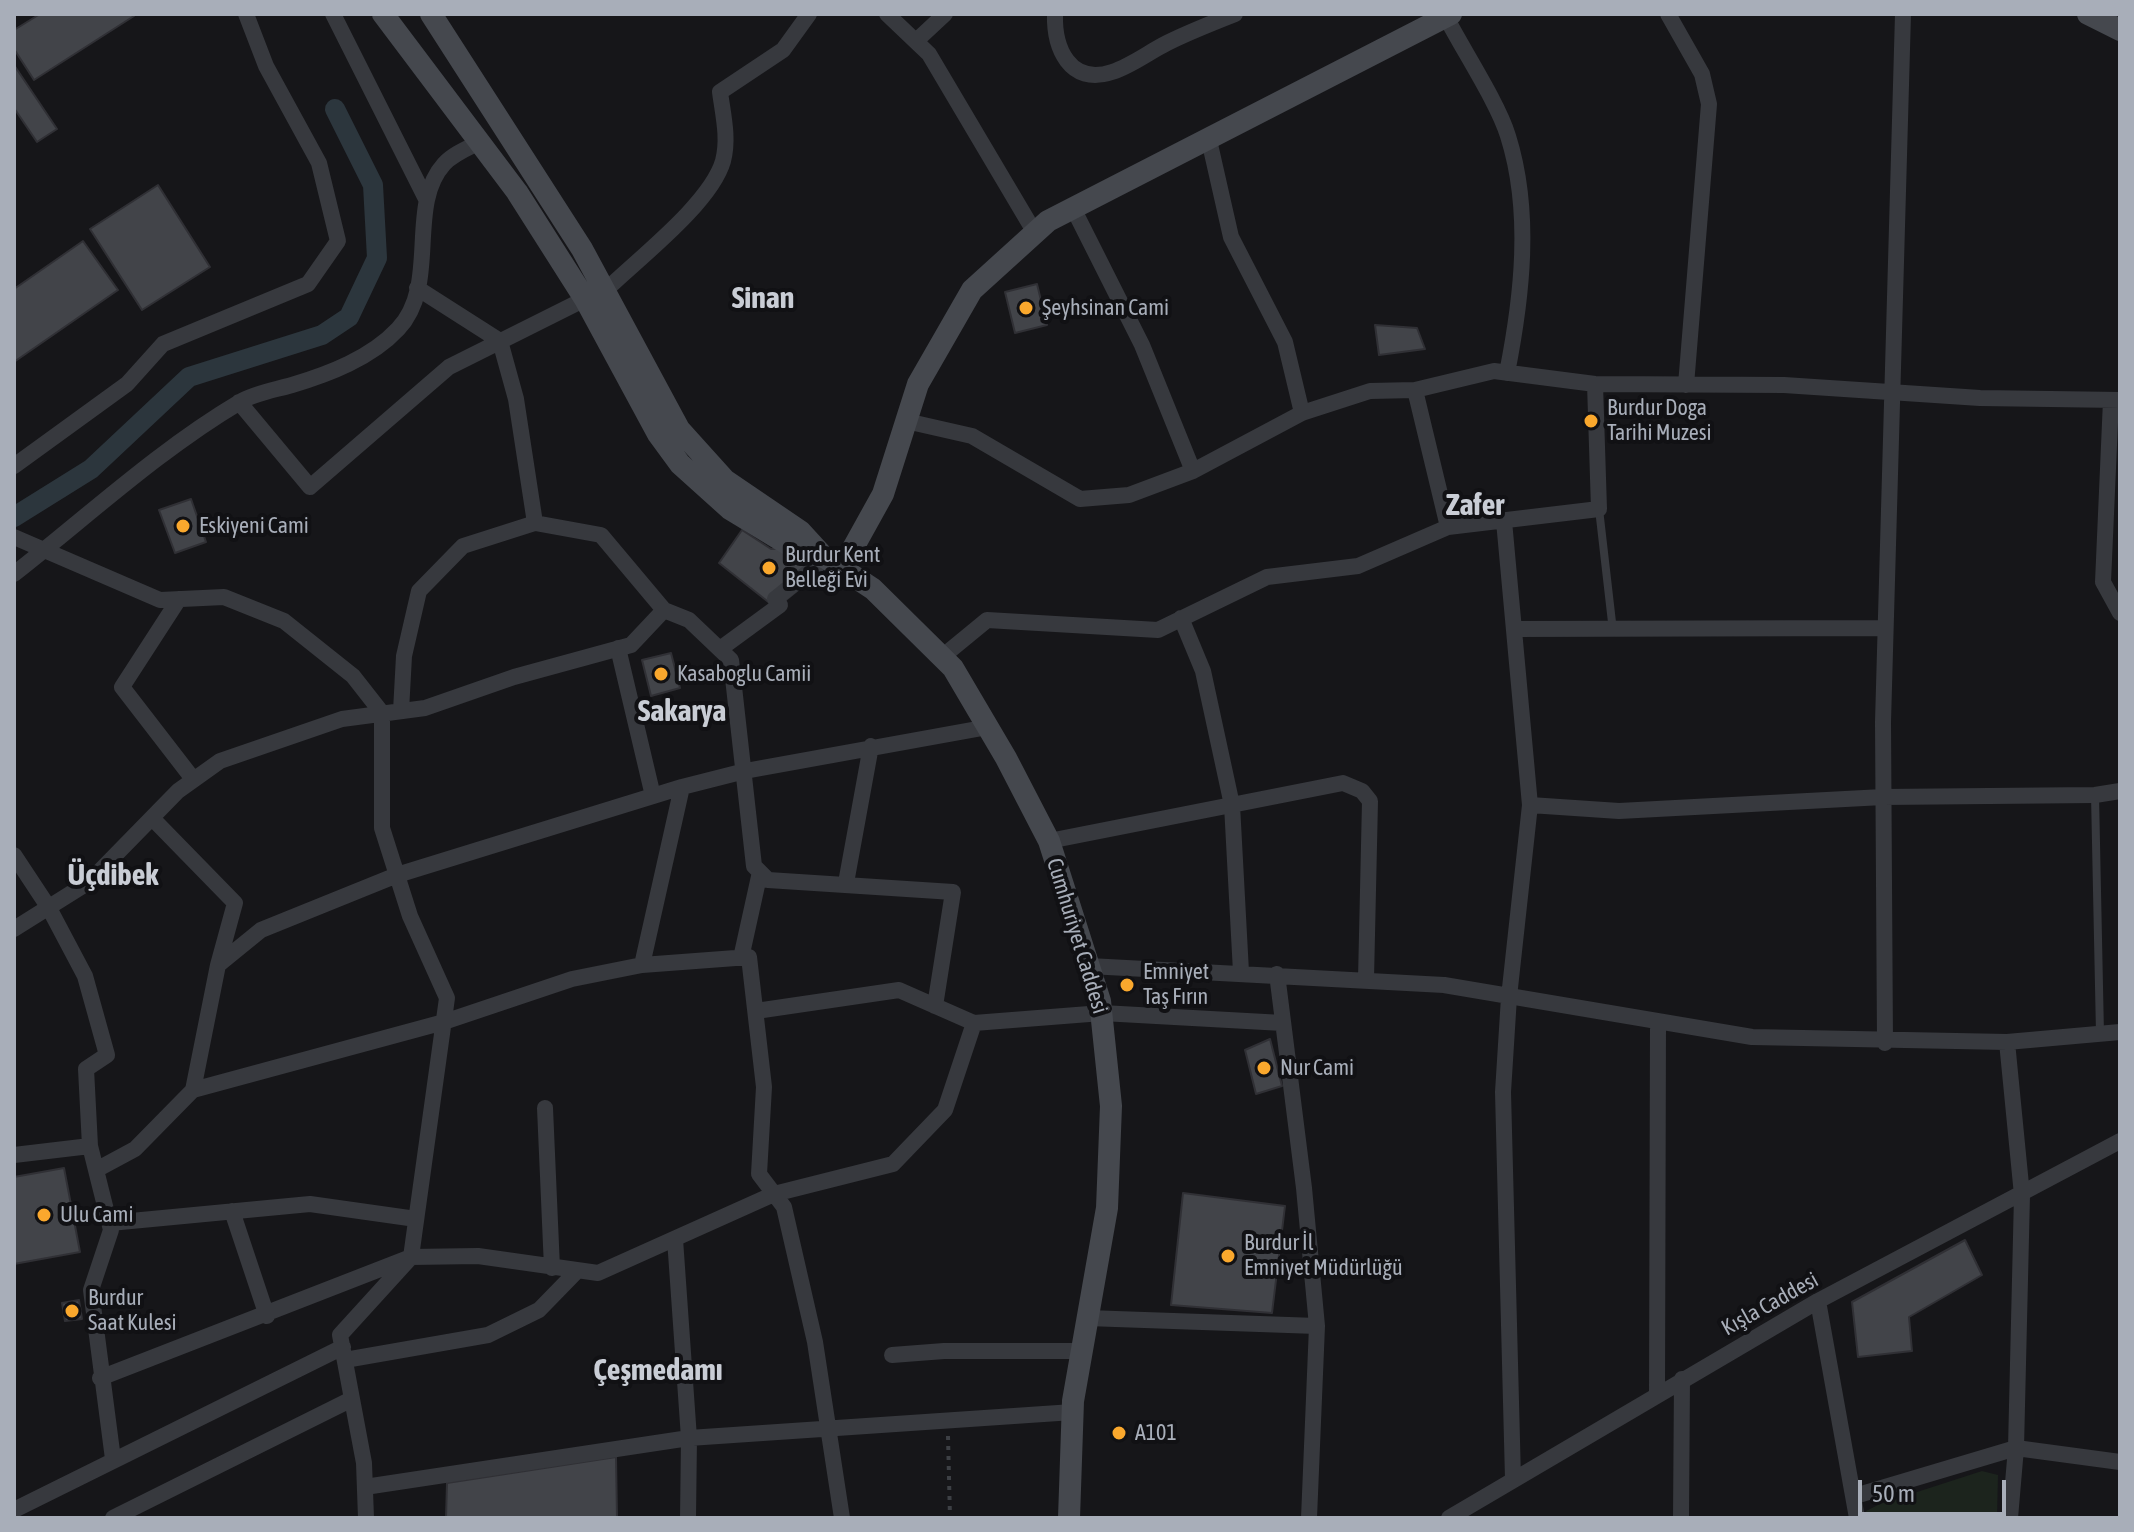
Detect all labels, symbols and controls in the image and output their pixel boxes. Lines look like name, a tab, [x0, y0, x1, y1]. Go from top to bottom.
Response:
district label: Sinan	[732, 281, 794, 317]
place label: Şeyhsinan Cami	[1042, 295, 1169, 321]
marker: Şeyhsinan Cami	[1017, 299, 1035, 317]
place label: Burdur Doga Tarihi Muzesi	[1607, 395, 1712, 446]
marker: Burdur Doga Tarihi Muzesi	[1582, 412, 1600, 430]
district label: Zafer	[1446, 488, 1504, 524]
place label: Eskiyeni Cami	[199, 513, 309, 539]
marker: Eskiyeni Cami	[174, 517, 192, 535]
place label: Burdur Kent Belleği Evi	[785, 542, 880, 594]
marker: Burdur Kent Belleği Evi	[760, 559, 778, 577]
place label: Kasaboglu Camii	[677, 661, 811, 687]
marker: Kasaboglu Camii	[652, 665, 670, 683]
district label: Sakarya	[638, 694, 726, 730]
street label: Cumhuriyet Caddesi	[1041, 855, 1113, 1017]
district label: Üçdibek	[68, 858, 158, 894]
place label: Emniyet Taş Fırın	[1143, 959, 1209, 1010]
marker: Emniyet Taş Fırın	[1118, 976, 1136, 994]
place label: Nur Cami	[1280, 1055, 1354, 1081]
marker: Nur Cami	[1255, 1059, 1273, 1077]
place label: Ulu Cami	[60, 1202, 133, 1228]
marker: Ulu Cami	[35, 1206, 53, 1224]
place label: Burdur İl Emniyet Müdürlüğü	[1244, 1230, 1403, 1282]
marker: Burdur İl Emniyet Müdürlüğü	[1219, 1247, 1237, 1265]
street label: Kışla Caddesi	[1717, 1267, 1823, 1341]
place label: Burdur Saat Kulesi	[88, 1285, 177, 1336]
marker: Burdur Saat Kulesi	[63, 1302, 81, 1320]
district label: Çeşmedamı	[593, 1353, 723, 1389]
place label: A101	[1135, 1420, 1177, 1446]
marker: A101	[1110, 1424, 1128, 1442]
scale bar	[1862, 1464, 2010, 1514]
text: 50 m	[1872, 1480, 1915, 1507]

